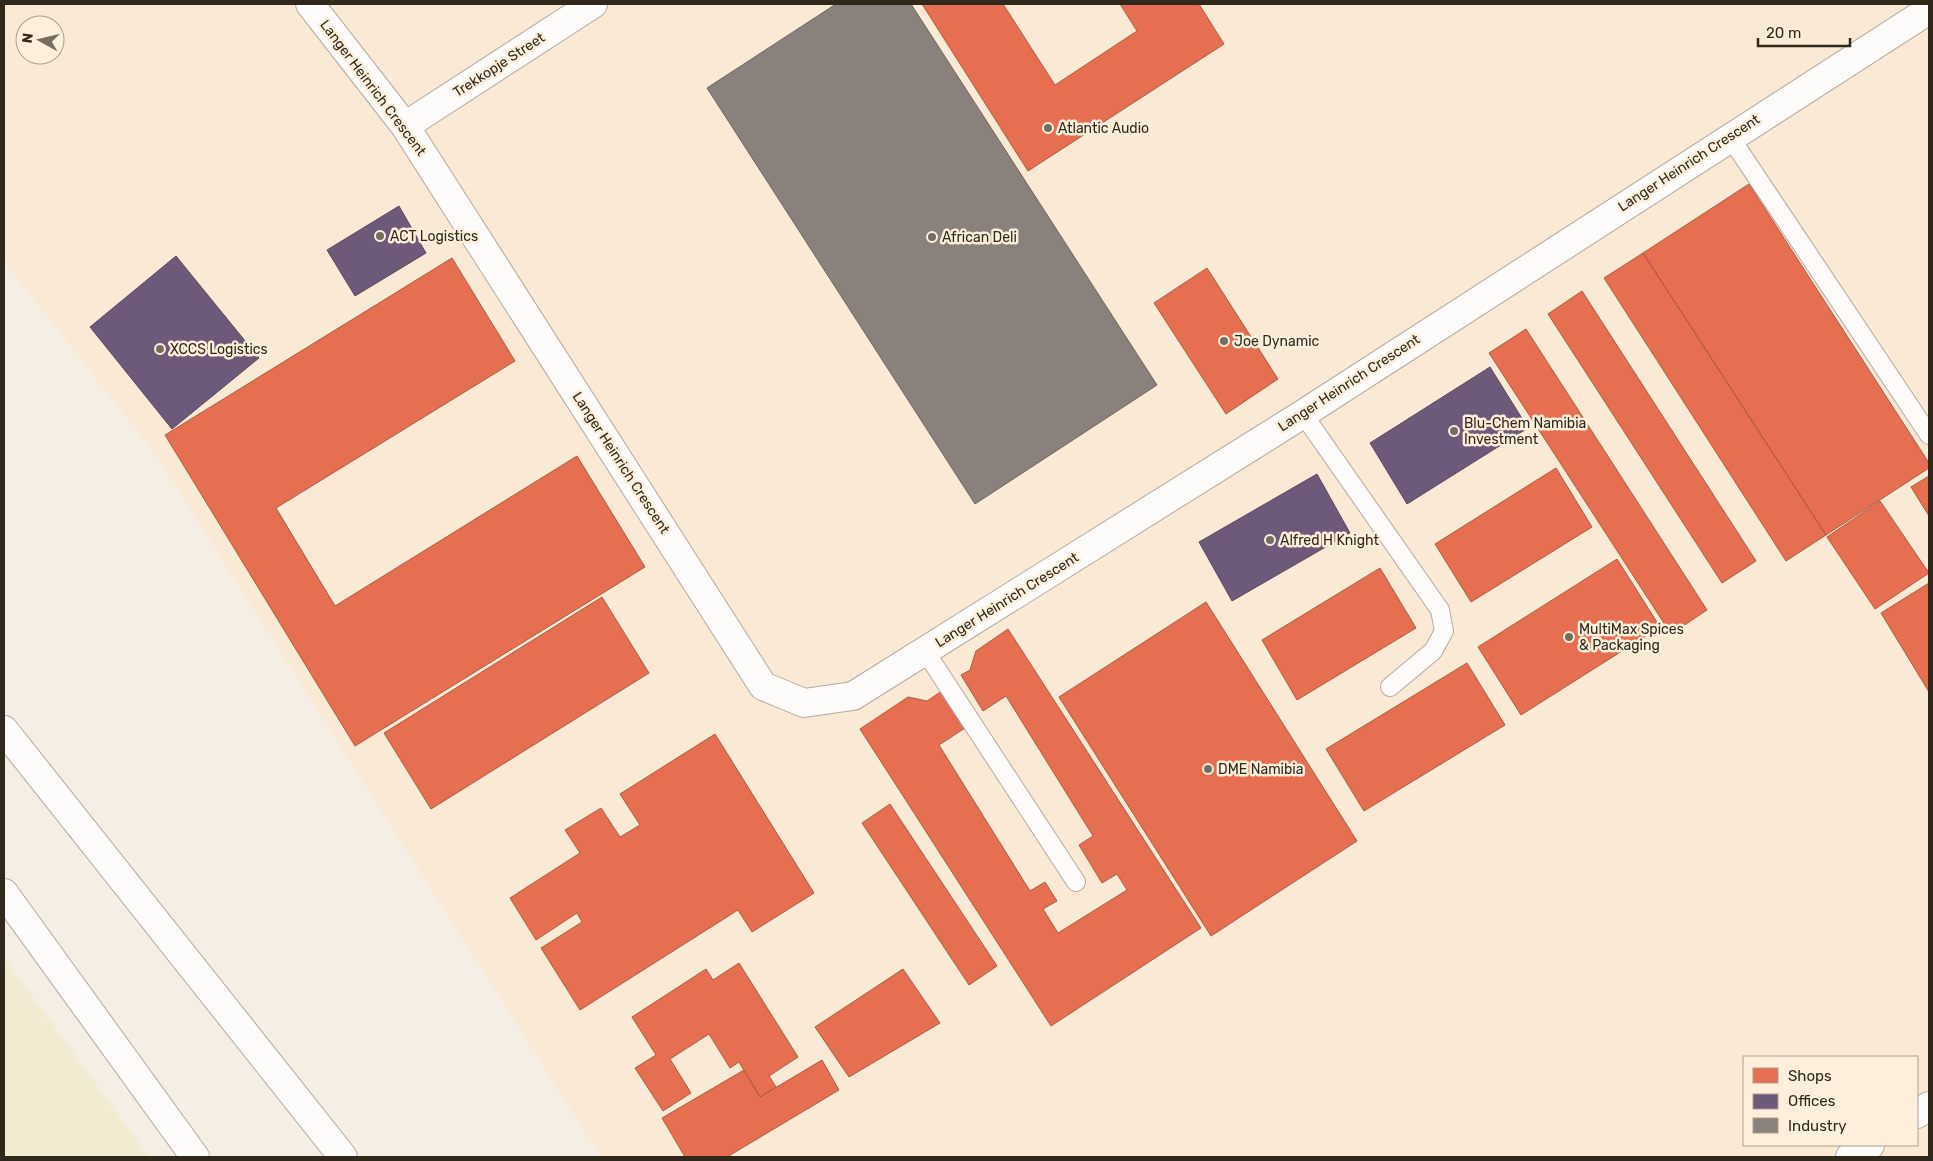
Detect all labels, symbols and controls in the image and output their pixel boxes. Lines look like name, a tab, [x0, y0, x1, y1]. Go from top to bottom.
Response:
north arrow	[15, 15, 65, 65]
scale bar	[1758, 15, 1850, 47]
street label: Langer Heinrich Crescent	[316, 17, 430, 160]
text: 20 m	[1766, 24, 1801, 42]
street label: Trekkopje Street	[450, 29, 548, 101]
text: N	[19, 32, 37, 44]
street label: Langer Heinrich Crescent	[1615, 110, 1764, 215]
place label: Atlantic Audio	[1058, 120, 1149, 137]
marker: Atlantic Audio	[1042, 122, 1054, 134]
place label: ACT Logistics	[390, 228, 478, 245]
place label: African Deli	[942, 229, 1017, 246]
marker: ACT Logistics	[374, 230, 386, 242]
marker: African Deli	[926, 231, 938, 243]
street label: Langer Heinrich Crescent	[1275, 330, 1424, 435]
place label: Joe Dynamic	[1234, 333, 1320, 350]
marker: Joe Dynamic	[1218, 335, 1230, 347]
place label: XCCS Logistics	[170, 341, 268, 358]
marker: XCCS Logistics	[154, 343, 166, 355]
street label: Langer Heinrich Crescent	[569, 389, 674, 538]
place label: Blu-Chem Namibia Investment	[1464, 415, 1586, 448]
marker: Blu-Chem Namibia Investment	[1448, 425, 1460, 437]
place label: Alfred H Knight	[1280, 532, 1379, 549]
marker: Alfred H Knight	[1264, 534, 1276, 546]
street label: Langer Heinrich Crescent	[932, 549, 1082, 651]
place label: MultiMax Spices & Packaging	[1579, 621, 1684, 654]
marker: MultiMax Spices & Packaging	[1563, 631, 1575, 643]
place label: DME Namibia	[1218, 761, 1303, 778]
marker: DME Namibia	[1202, 763, 1214, 775]
legend	[1743, 1056, 1918, 1146]
text: Shops	[1788, 1067, 1832, 1085]
text: Offices	[1788, 1092, 1836, 1110]
text: Industry	[1788, 1117, 1847, 1135]

